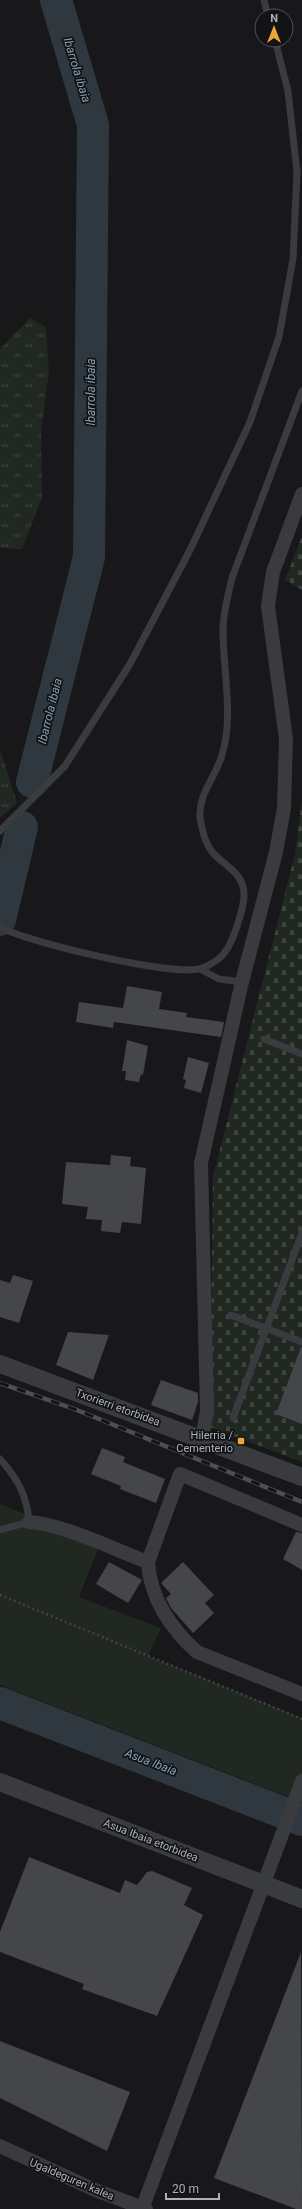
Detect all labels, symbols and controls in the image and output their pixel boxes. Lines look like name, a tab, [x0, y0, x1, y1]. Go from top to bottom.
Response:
north arrow	[254, 8, 294, 48]
text: N	[270, 12, 278, 25]
water label: Ibarrola ibaia	[60, 36, 94, 104]
water label: Ibarrola ibaia	[84, 358, 98, 426]
water label: Ibarrola ibaia	[35, 677, 65, 745]
street label: Txorierri etorbidea	[74, 1386, 162, 1429]
place label: Hilerria / Cementerio	[176, 1429, 233, 1455]
marker: Hilerria / Cementerio	[236, 1436, 246, 1446]
water label: Asua Ibaia	[122, 1745, 179, 1778]
street label: Asua Ibaia etorbidea	[102, 1816, 200, 1865]
street label: Ugaldeguren kalea	[28, 2156, 116, 2203]
scale bar	[166, 2175, 219, 2201]
text: 20 m	[172, 2182, 199, 2196]

